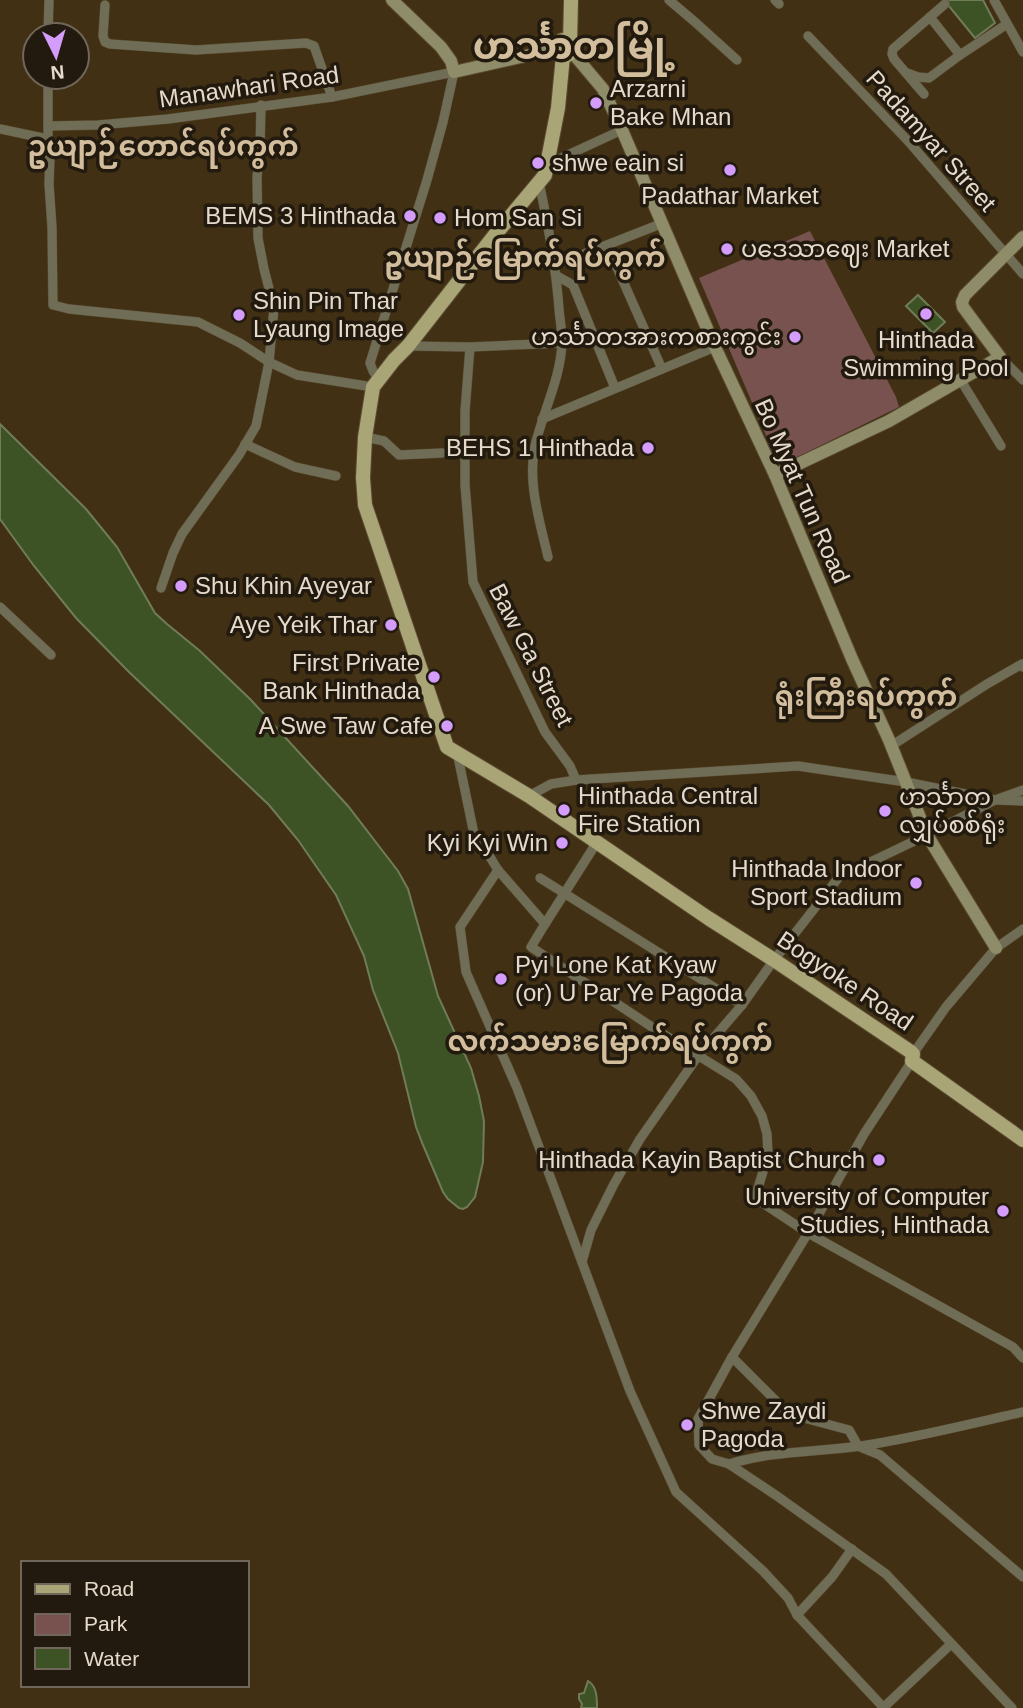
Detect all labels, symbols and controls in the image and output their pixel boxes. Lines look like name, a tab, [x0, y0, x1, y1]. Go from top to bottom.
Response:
district label: ဟင်္သာတမြို့	[473, 20, 675, 77]
north arrow	[21, 21, 91, 91]
text: N	[50, 61, 65, 83]
street label: Manawhari Road	[157, 61, 341, 112]
street label: Padamyar Street	[861, 65, 1002, 217]
place label: Arzarni Bake Mhan	[610, 75, 731, 130]
marker: Arzarni Bake Mhan	[588, 95, 604, 111]
district label: ဥယျာဉ်တောင်ရပ်ကွက်	[28, 127, 298, 170]
place label: shwe eain si	[552, 149, 684, 176]
marker: shwe eain si	[530, 155, 546, 171]
marker: Padathar Market	[722, 162, 738, 178]
place label: Padathar Market	[641, 182, 819, 209]
place label: BEMS 3 Hinthada	[205, 202, 397, 229]
place label: Hom San Si	[454, 204, 582, 231]
marker: BEMS 3 Hinthada	[402, 208, 418, 224]
marker: Hom San Si	[432, 210, 448, 226]
place label: ပဒေသာဈေး Market	[741, 235, 950, 268]
district label: ဥယျာဉ်မြောက်ရပ်ကွက်	[384, 238, 666, 281]
marker: ပဒေသာဈေး Market	[719, 241, 735, 257]
place label: Shin Pin Thar Lyaung Image	[253, 287, 404, 342]
marker: Hinthada Swimming Pool	[918, 306, 934, 322]
marker: Shin Pin Thar Lyaung Image	[231, 307, 247, 323]
place label: ဟင်္သာတအားကစားကွင်း	[531, 321, 781, 355]
place label: Hinthada Swimming Pool	[843, 326, 1009, 381]
marker: ဟင်္သာတအားကစားကွင်း	[787, 329, 803, 345]
street label: Bo Myat Tun Road	[750, 395, 855, 587]
place label: BEHS 1 Hinthada	[446, 434, 635, 461]
marker: BEHS 1 Hinthada	[640, 440, 656, 456]
place label: Shu Khin Ayeyar	[195, 572, 372, 599]
marker: Shu Khin Ayeyar	[173, 578, 189, 594]
street label: Baw Ga Street	[484, 579, 579, 731]
place label: Aye Yeik Thar	[230, 611, 377, 638]
marker: Aye Yeik Thar	[383, 617, 399, 633]
place label: First Private Bank Hinthada	[263, 649, 421, 704]
marker: First Private Bank Hinthada	[426, 669, 442, 685]
district label: ရုံးကြီးရပ်ကွက်	[775, 677, 957, 719]
place label: A Swe Taw Cafe	[259, 712, 433, 739]
marker: A Swe Taw Cafe	[439, 718, 455, 734]
place label: ဟင်္သာတ လျှပ်စစ်ရုံး	[899, 781, 1005, 844]
place label: Hinthada Central Fire Station	[578, 782, 758, 837]
marker: Hinthada Central Fire Station	[556, 802, 572, 818]
marker: ဟင်္သာတ လျှပ်စစ်ရုံး	[877, 803, 893, 819]
place label: Kyi Kyi Win	[427, 829, 548, 856]
marker: Kyi Kyi Win	[554, 835, 570, 851]
place label: Hinthada Indoor Sport Stadium	[731, 855, 902, 910]
marker: Hinthada Indoor Sport Stadium	[908, 875, 924, 891]
street label: Bogyoke Road	[772, 925, 918, 1036]
place label: Pyi Lone Kat Kyaw (or) U Par Ye Pagoda	[515, 951, 744, 1006]
marker: Pyi Lone Kat Kyaw (or) U Par Ye Pagoda	[493, 971, 509, 987]
district label: လက်သမားမြောက်ရပ်ကွက်	[447, 1022, 773, 1064]
place label: Hinthada Kayin Baptist Church	[538, 1146, 865, 1173]
marker: Hinthada Kayin Baptist Church	[871, 1152, 887, 1168]
place label: University of Computer Studies, Hinthada	[745, 1183, 990, 1238]
marker: University of Computer Studies, Hinthada	[995, 1203, 1011, 1219]
place label: Shwe Zaydi Pagoda	[701, 1397, 826, 1452]
marker: Shwe Zaydi Pagoda	[679, 1417, 695, 1433]
legend	[21, 1561, 248, 1687]
text: Road	[84, 1577, 134, 1600]
text: Park	[84, 1612, 128, 1635]
text: Water	[84, 1647, 139, 1670]

